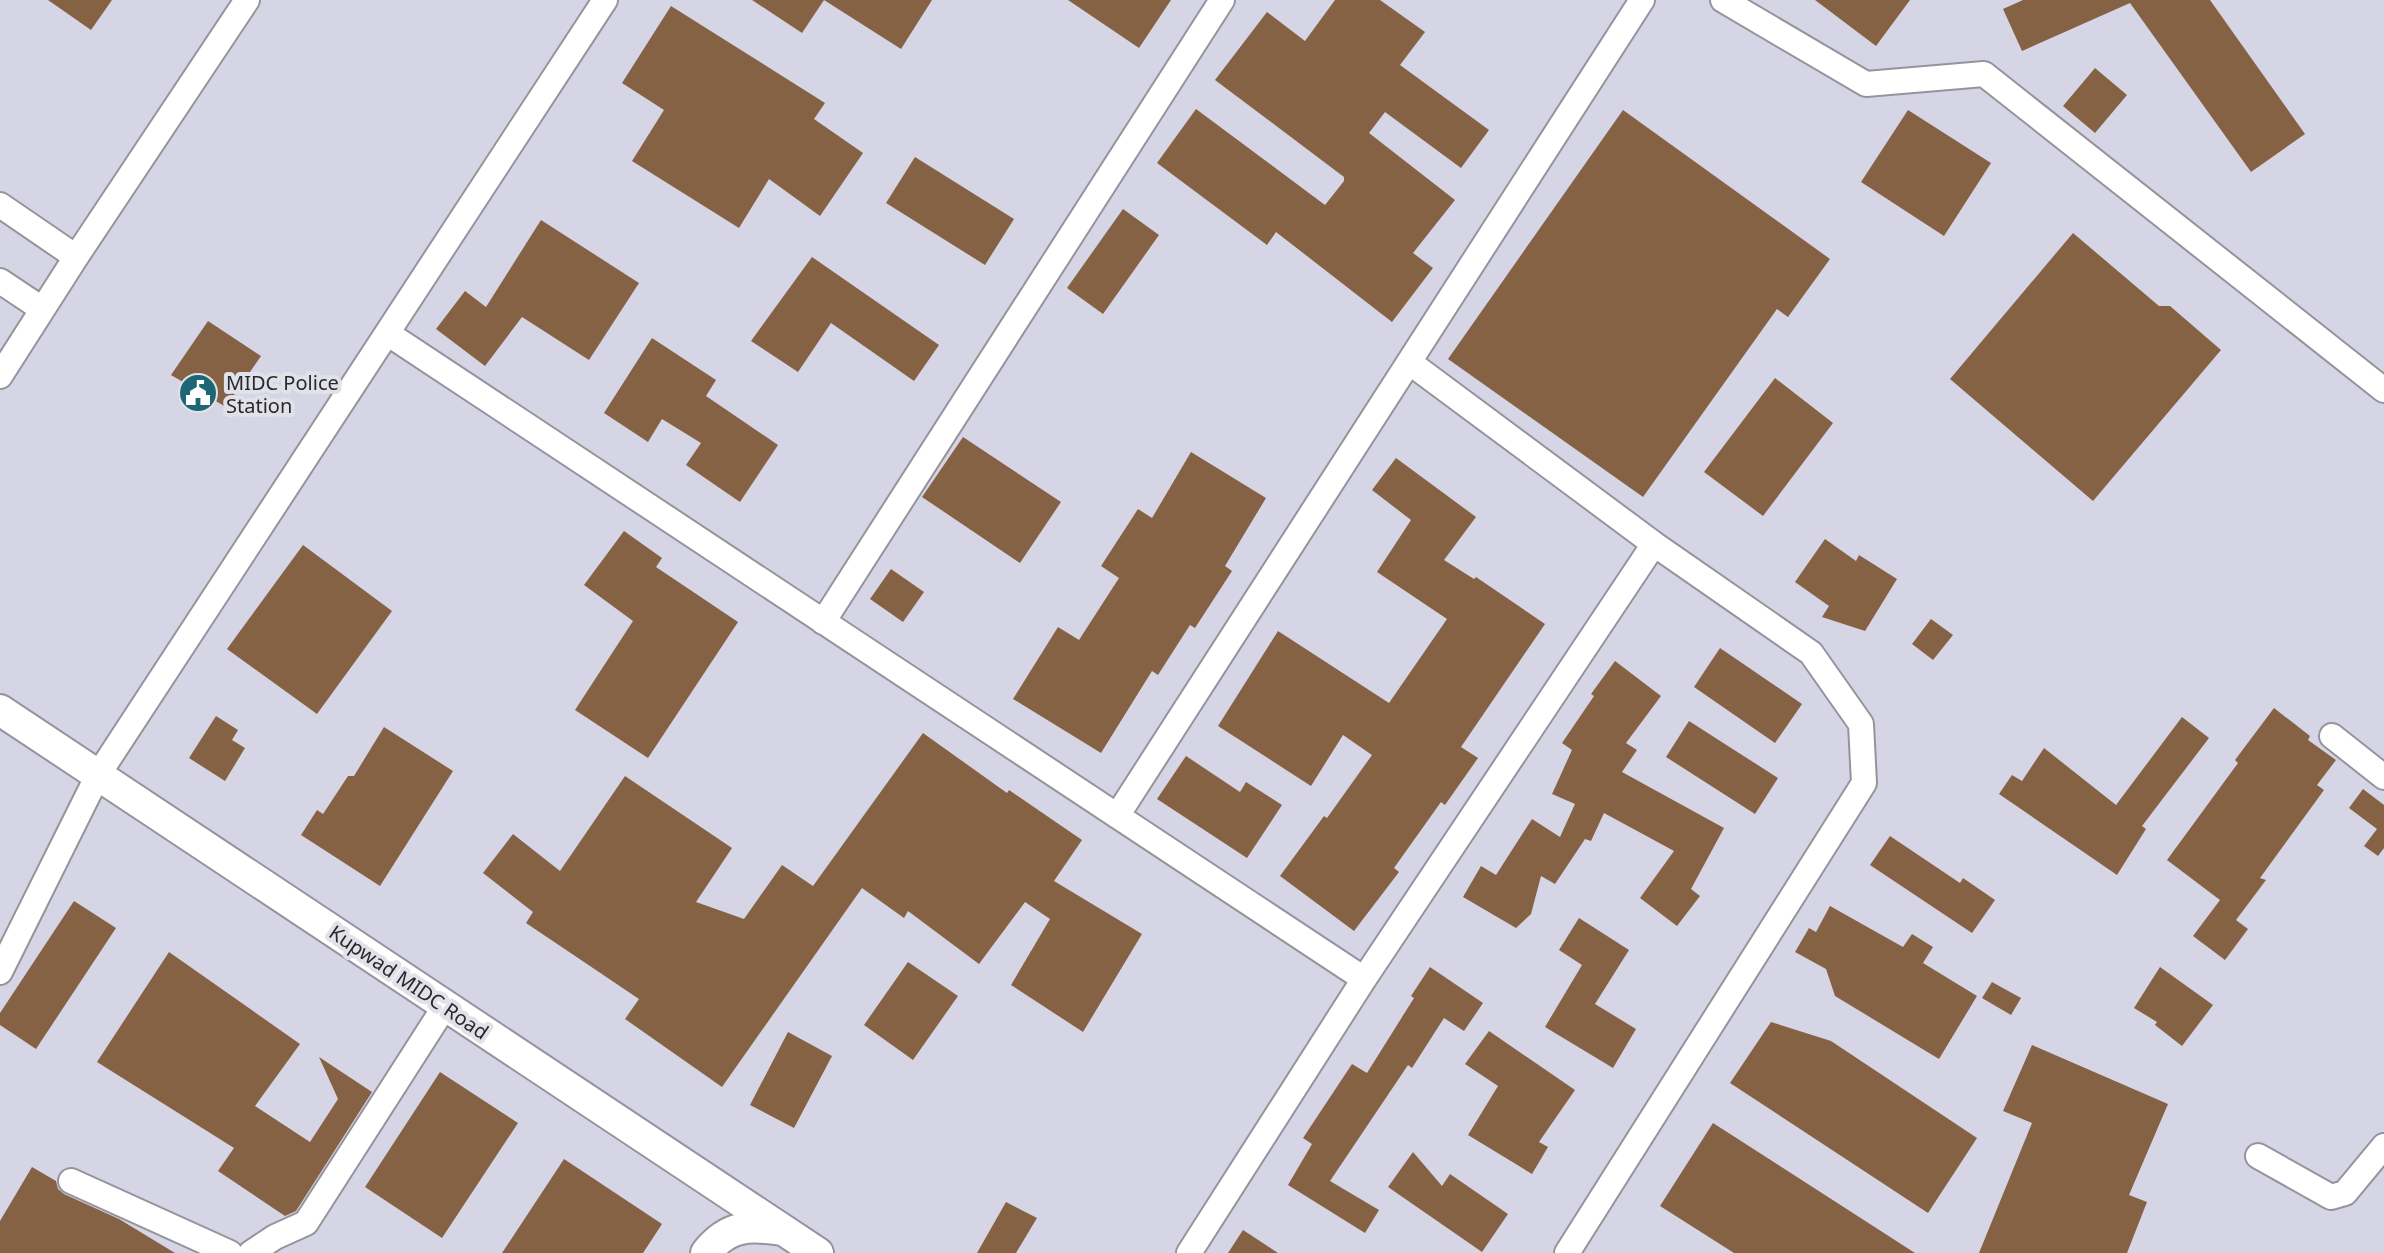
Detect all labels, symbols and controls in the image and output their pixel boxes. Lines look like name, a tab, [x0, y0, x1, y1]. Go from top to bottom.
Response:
place label: MIDC Police Station	[226, 369, 339, 419]
public building icon: MIDC Police Station	[177, 372, 219, 414]
street label: Kupwad MIDC Road	[324, 919, 494, 1045]

